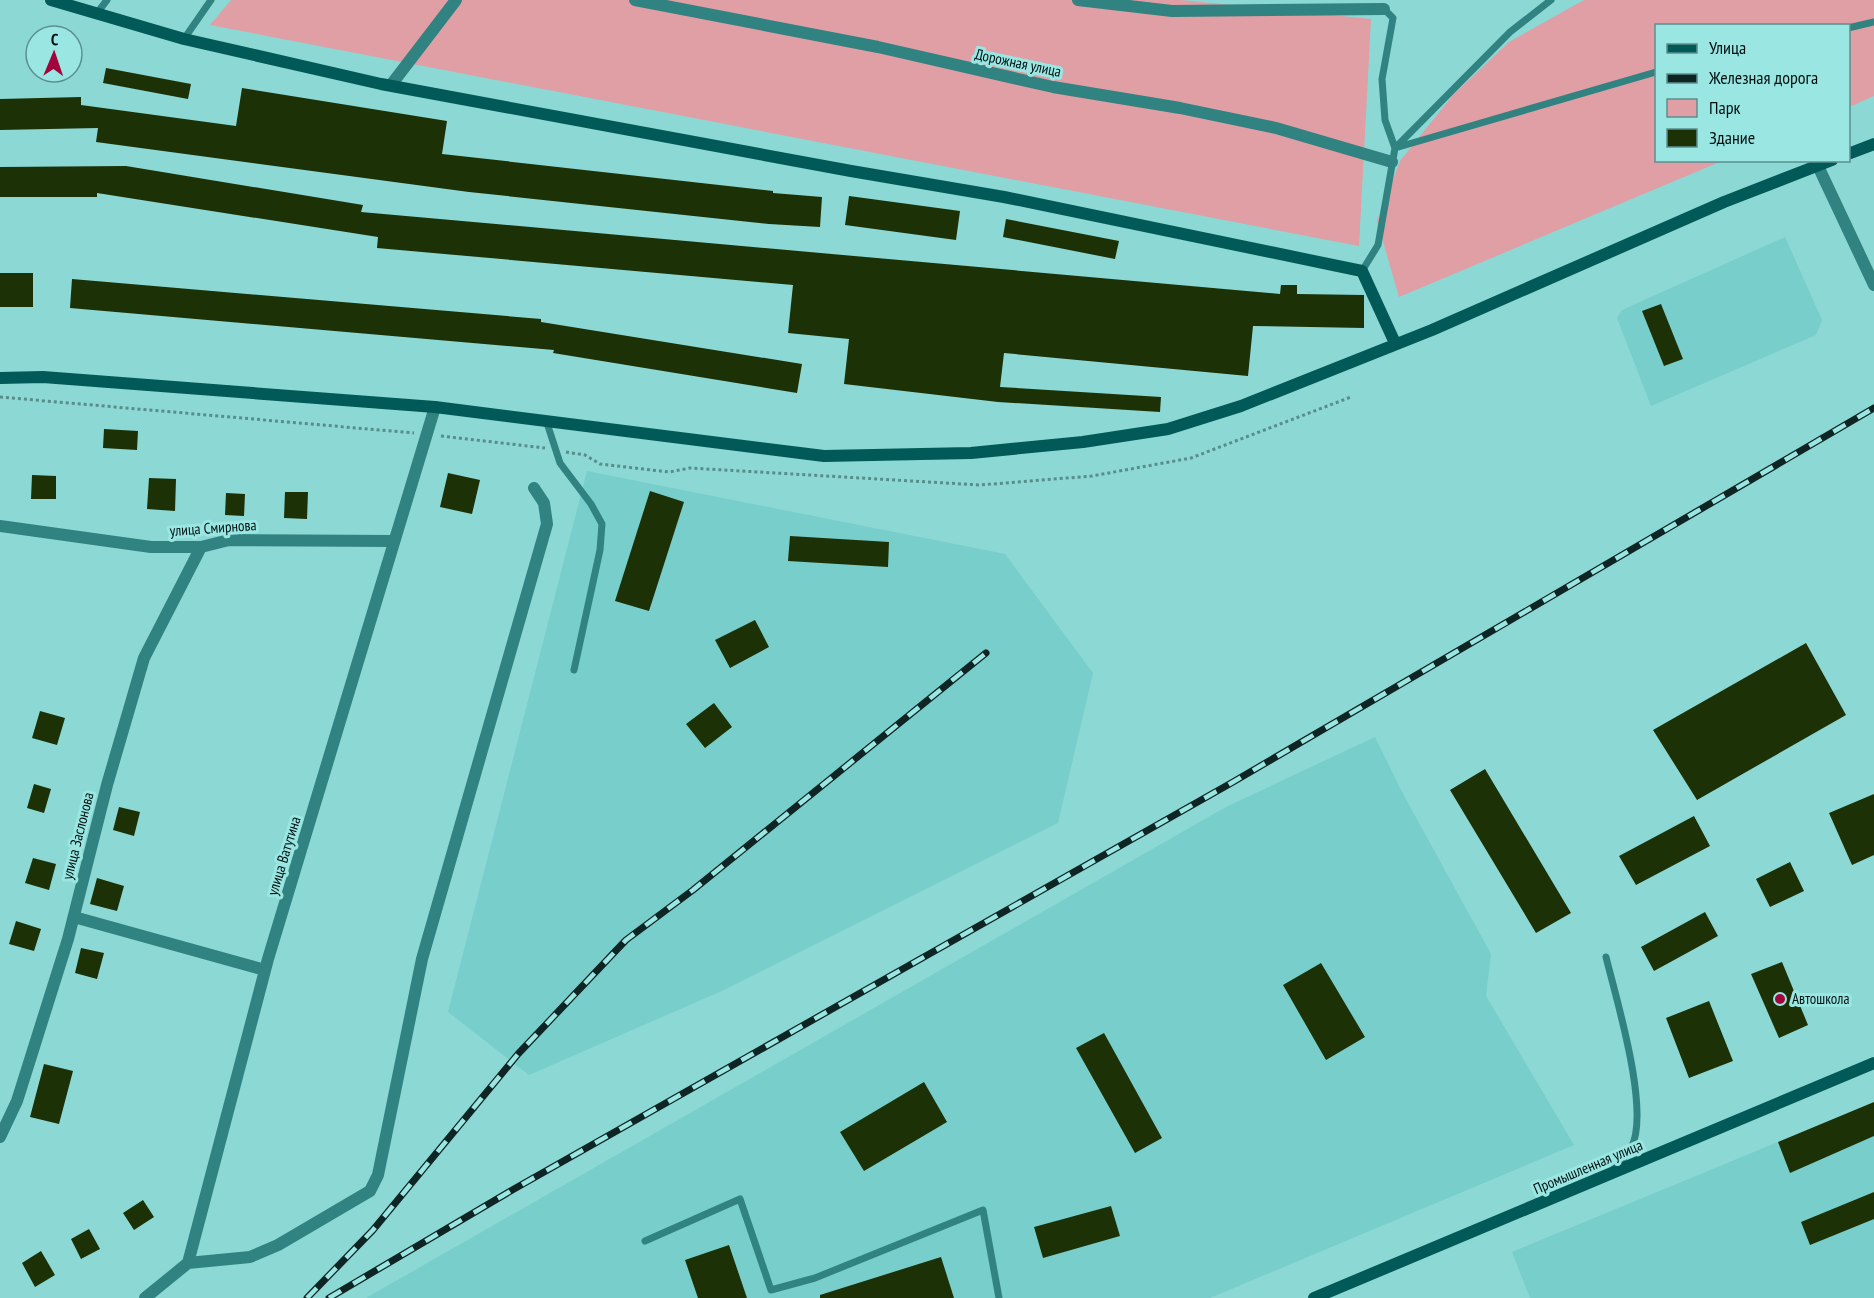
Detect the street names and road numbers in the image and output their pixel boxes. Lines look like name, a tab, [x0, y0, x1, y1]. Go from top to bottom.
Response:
street label: Дорожная улица	[973, 44, 1063, 81]
street label: улица Смирнова	[169, 515, 257, 540]
street label: улица Заслонова	[57, 790, 98, 882]
street label: улица Ватутина	[263, 814, 305, 898]
street label: Промышленная улица	[1530, 1135, 1645, 1198]

